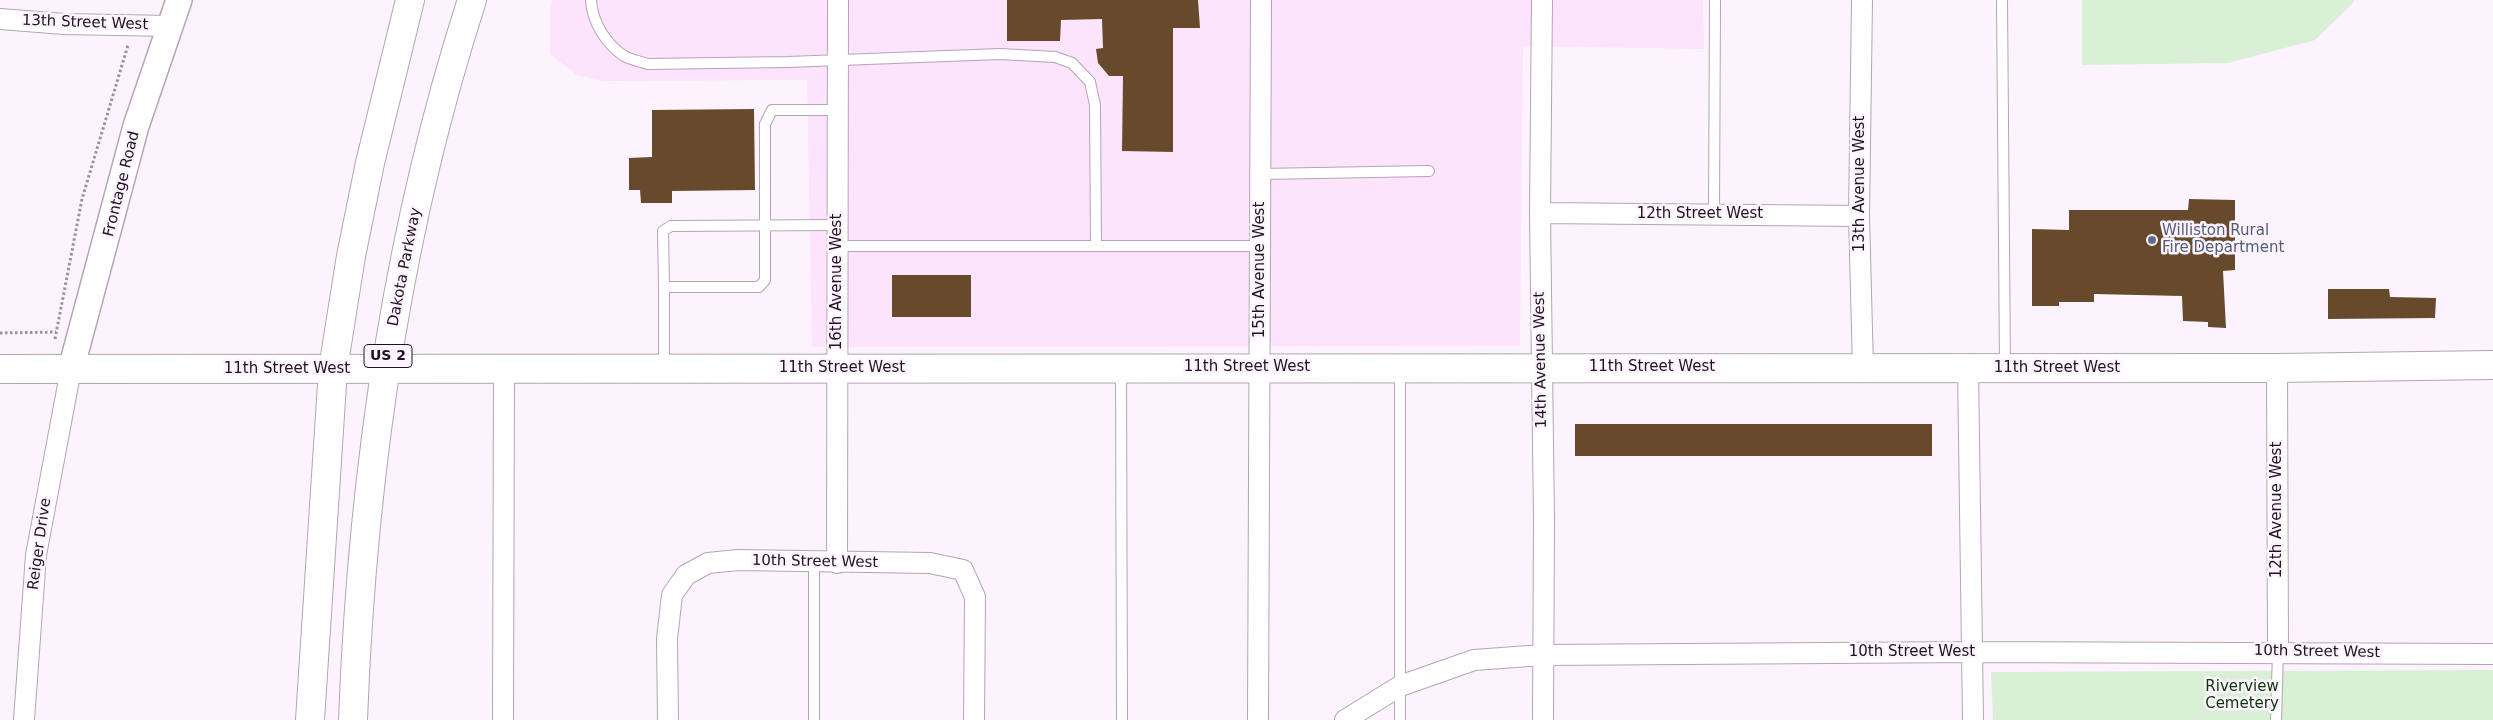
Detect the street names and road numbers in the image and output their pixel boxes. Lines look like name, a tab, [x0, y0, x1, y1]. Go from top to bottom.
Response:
street label: 13th Street West	[21, 12, 149, 34]
street label: 13th Avenue West	[1851, 116, 1869, 252]
street label: Frontage Road	[100, 129, 144, 239]
street label: 15th Avenue West	[1251, 202, 1269, 338]
street label: 12th Street West	[1637, 205, 1763, 223]
street label: Dakota Parkway	[385, 206, 425, 328]
street label: 16th Avenue West	[828, 214, 846, 350]
street label: 14th Avenue West	[1531, 292, 1551, 428]
road number: US 2	[364, 344, 412, 368]
street label: 11th Street West	[1184, 358, 1310, 376]
street label: 11th Street West	[1589, 358, 1715, 376]
street label: 11th Street West	[779, 359, 905, 377]
street label: 11th Street West	[1994, 359, 2120, 377]
street label: 11th Street West	[224, 360, 350, 378]
street label: 12th Avenue West	[2268, 442, 2286, 578]
street label: Reiger Drive	[25, 497, 55, 591]
street label: 10th Street West	[752, 552, 878, 572]
street label: 10th Street West	[2254, 642, 2380, 662]
street label: 10th Street West	[1849, 643, 1975, 661]

